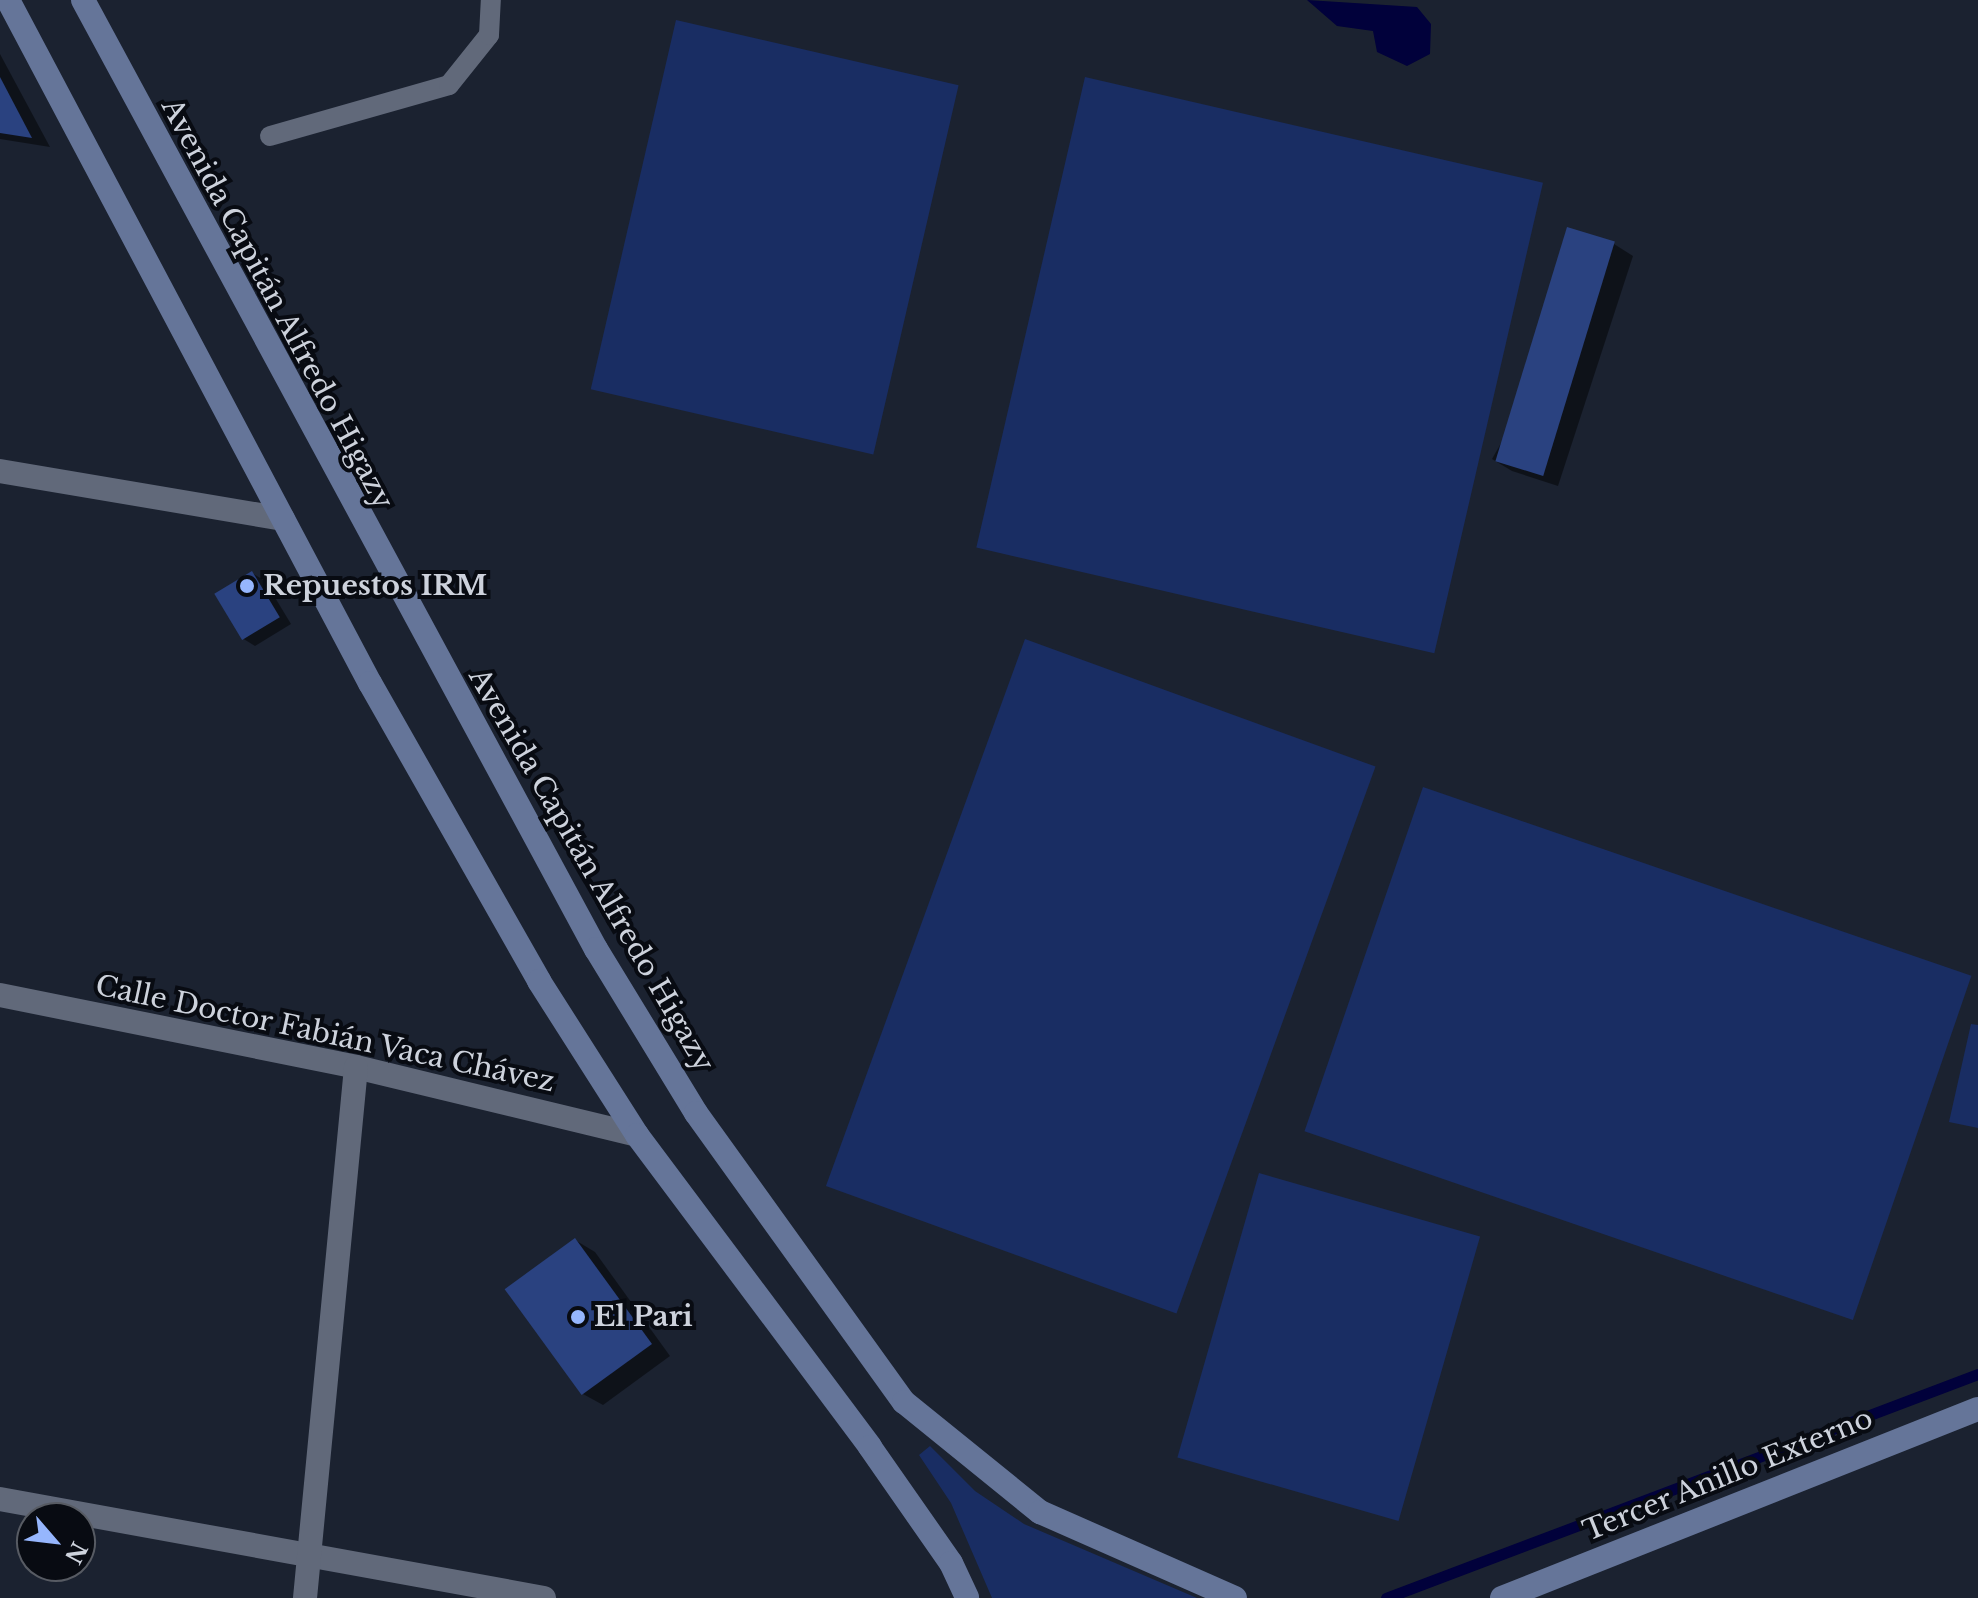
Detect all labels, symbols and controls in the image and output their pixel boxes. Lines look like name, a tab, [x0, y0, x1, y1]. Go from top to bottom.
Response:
street label: Avenida Capitán Alfredo Higazy	[154, 92, 400, 516]
place label: Repuestos IRM	[263, 569, 487, 603]
marker: Repuestos IRM	[238, 577, 256, 595]
street label: Avenida Capitán Alfredo Higazy	[461, 662, 721, 1078]
street label: Calle Doctor Fabián Vaca Chávez	[91, 969, 559, 1099]
place label: El Pari	[594, 1300, 693, 1334]
marker: El Pari	[569, 1308, 587, 1326]
street label: Tercer Anillo Externo	[1578, 1401, 1878, 1549]
north arrow	[16, 1502, 96, 1582]
text: N	[59, 1537, 93, 1568]

